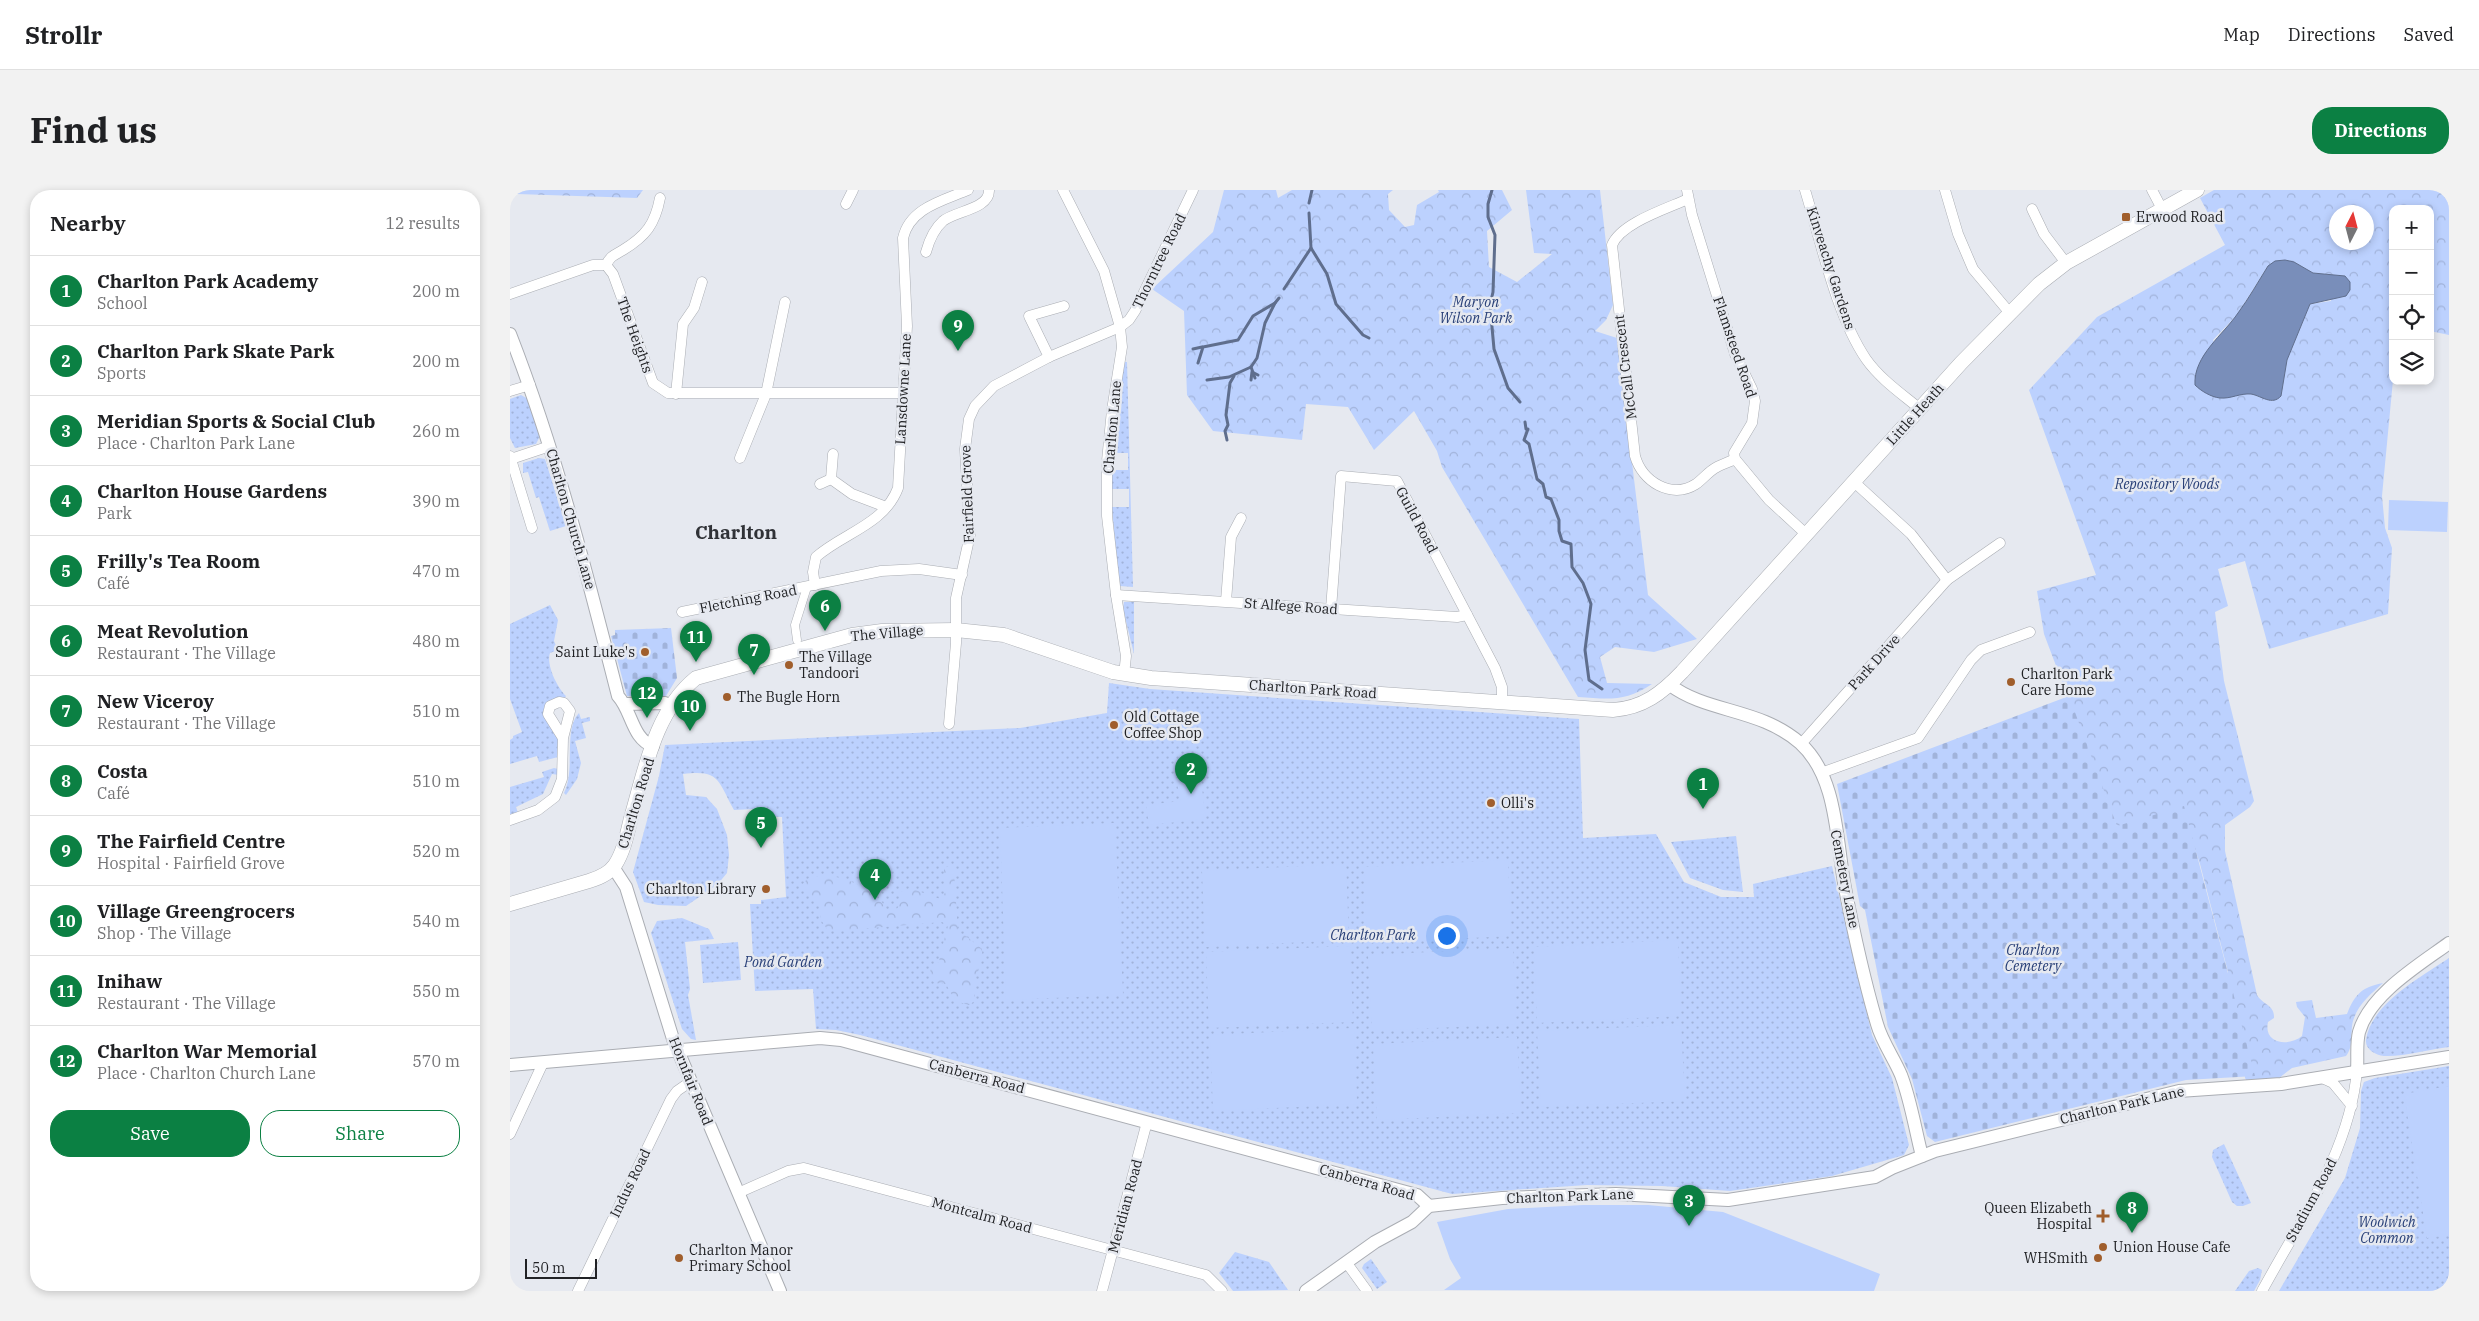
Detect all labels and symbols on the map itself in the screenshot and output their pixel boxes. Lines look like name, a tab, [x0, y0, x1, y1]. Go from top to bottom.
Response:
street label: Kinveachy Gardens	[1803, 204, 1859, 332]
north arrow	[2329, 205, 2374, 250]
place label: Erwood Road	[2136, 208, 2224, 226]
street label: Thorntree Road	[1128, 210, 1190, 312]
marker: Erwood Road	[2120, 211, 2132, 223]
park label: Maryon Wilson Park	[1440, 293, 1513, 327]
street label: The Heights	[613, 294, 657, 376]
street label: Flamsteed Road	[1709, 294, 1761, 400]
pin: 9	[942, 310, 974, 351]
street label: McCall Crescent	[1610, 313, 1640, 420]
street label: Lansdowne Lane	[891, 333, 915, 445]
street label: Little Heath	[1882, 379, 1948, 449]
street label: Charlton Lane	[1099, 380, 1125, 474]
street label: Fairfield Grove	[956, 445, 978, 543]
street label: Charlton Church Lane	[542, 447, 600, 591]
park label: Repository Woods	[2114, 475, 2220, 493]
street label: Guild Road	[1392, 484, 1442, 557]
district label: Charlton	[695, 520, 777, 544]
street label: Fletching Road	[698, 581, 799, 617]
pin: 6	[809, 590, 841, 631]
street label: St Alfege Road	[1244, 594, 1339, 618]
pin: 11	[680, 621, 712, 662]
street label: The Village	[850, 621, 924, 645]
street label: Park Drive	[1844, 630, 1904, 694]
pin: 7	[738, 634, 770, 675]
place label: Saint Luke's	[555, 643, 635, 661]
marker: Saint Luke's	[639, 646, 651, 658]
place label: The Village Tandoori	[799, 648, 872, 682]
marker: The Village Tandoori	[783, 659, 795, 671]
place label: Charlton Park Care Home	[2021, 665, 2113, 699]
street label: Charlton Park Road	[1248, 676, 1378, 702]
marker: Charlton Park Care Home	[2005, 676, 2017, 688]
pin: 12	[631, 677, 663, 718]
place label: The Bugle Horn	[737, 688, 840, 706]
pin: 10	[674, 690, 706, 731]
marker: The Bugle Horn	[721, 691, 733, 703]
place label: Old Cottage Coffee Shop	[1124, 708, 1202, 742]
marker: Old Cottage Coffee Shop	[1108, 719, 1120, 731]
pin: 2	[1175, 753, 1207, 794]
street label: Charlton Road	[614, 755, 659, 851]
pin: 1	[1687, 768, 1719, 809]
place label: Olli's	[1501, 794, 1534, 812]
marker: Olli's	[1485, 797, 1497, 809]
pin: 5	[745, 807, 777, 848]
street label: Cemetery Lane	[1827, 828, 1863, 930]
pin: 4	[859, 859, 891, 900]
place label: Charlton Library	[646, 880, 757, 898]
marker: Charlton Library	[760, 883, 772, 895]
your location	[1434, 923, 1460, 949]
park label: Charlton Park	[1330, 926, 1416, 944]
park label: Charlton Cemetery	[2005, 941, 2063, 975]
park label: Pond Garden	[743, 953, 822, 971]
street label: Hornfair Road	[665, 1034, 717, 1128]
street label: Canberra Road	[927, 1055, 1027, 1098]
street label: Charlton Park Lane	[2058, 1082, 2186, 1128]
street label: Indus Road	[606, 1145, 655, 1220]
street label: Stadium Road	[2281, 1155, 2341, 1245]
street label: Meridian Road	[1104, 1157, 1146, 1255]
street label: Canberra Road	[1317, 1160, 1417, 1204]
street label: Charlton Park Lane	[1506, 1185, 1634, 1207]
pin: 3	[1673, 1185, 1705, 1226]
pin: 8	[2116, 1192, 2148, 1233]
street label: Montcalm Road	[930, 1193, 1035, 1237]
place label: Queen Elizabeth Hospital	[1984, 1199, 2092, 1233]
marker: Queen Elizabeth Hospital	[2096, 1209, 2110, 1223]
park label: Woolwich Common	[2358, 1213, 2416, 1247]
place label: Union House Cafe	[2113, 1238, 2231, 1256]
place label: Charlton Manor Primary School	[689, 1241, 794, 1275]
marker: Union House Cafe	[2097, 1241, 2109, 1253]
place label: WHSmith	[2024, 1249, 2088, 1267]
marker: Charlton Manor Primary School	[673, 1252, 685, 1264]
marker: WHSmith	[2092, 1252, 2104, 1264]
scale bar	[525, 1256, 598, 1279]

